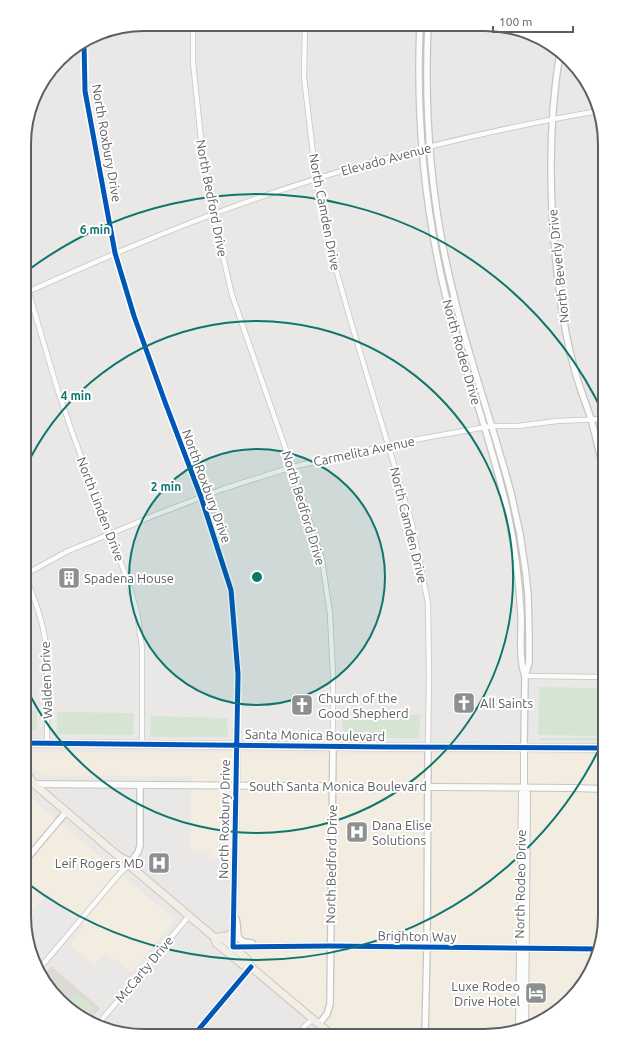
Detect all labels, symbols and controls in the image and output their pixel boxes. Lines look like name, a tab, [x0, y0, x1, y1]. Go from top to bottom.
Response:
scale bar	[493, 8, 573, 34]
text: 100 m	[499, 15, 532, 28]
street label: North Roxbury Drive	[90, 83, 124, 203]
street label: North Bedford Drive	[194, 138, 230, 258]
street label: Elevado Avenue	[339, 140, 433, 178]
street label: North Camden Drive	[307, 152, 343, 272]
street label: North Beverly Drive	[545, 208, 571, 324]
text: 6 min	[80, 223, 110, 236]
street label: North Rodeo Drive	[440, 298, 484, 406]
text: 4 min	[61, 389, 91, 402]
street label: North Roxbury Drive	[180, 427, 234, 545]
street label: Carmelita Avenue	[312, 433, 416, 469]
street label: North Bedford Drive	[280, 449, 328, 567]
street label: North Linden Drive	[75, 455, 127, 563]
street label: North Camden Drive	[388, 466, 430, 584]
text: 2 min	[151, 480, 181, 493]
building icon: Spadena House	[56, 565, 82, 591]
centre of rings	[250, 570, 264, 584]
place label: Spadena House	[84, 571, 174, 585]
street label: Walden Drive	[38, 641, 54, 719]
church icon: All Saints	[451, 690, 477, 716]
place label: Church of the Good Shepherd	[318, 691, 409, 720]
church icon: Church of the Good Shepherd	[289, 692, 315, 718]
place label: All Saints	[480, 696, 533, 710]
street label: Santa Monica Boulevard	[245, 727, 385, 743]
street label: North Roxbury Drive	[216, 759, 232, 879]
street label: South Santa Monica Boulevard	[249, 779, 427, 793]
street label: North Bedford Drive	[323, 804, 339, 924]
place label: Dana Elise Solutions	[372, 818, 432, 847]
hospital icon: Dana Elise Solutions	[344, 819, 370, 845]
street label: North Rodeo Drive	[512, 829, 528, 939]
hospital icon: Leif Rogers MD	[146, 850, 172, 876]
place label: Leif Rogers MD	[55, 856, 144, 870]
street label: Brighton Way	[377, 928, 457, 944]
street label: McCarty Drive	[112, 933, 176, 1005]
place label: Luxe Rodeo Drive Hotel	[451, 979, 521, 1008]
hotel icon: Luxe Rodeo Drive Hotel	[523, 980, 549, 1006]

